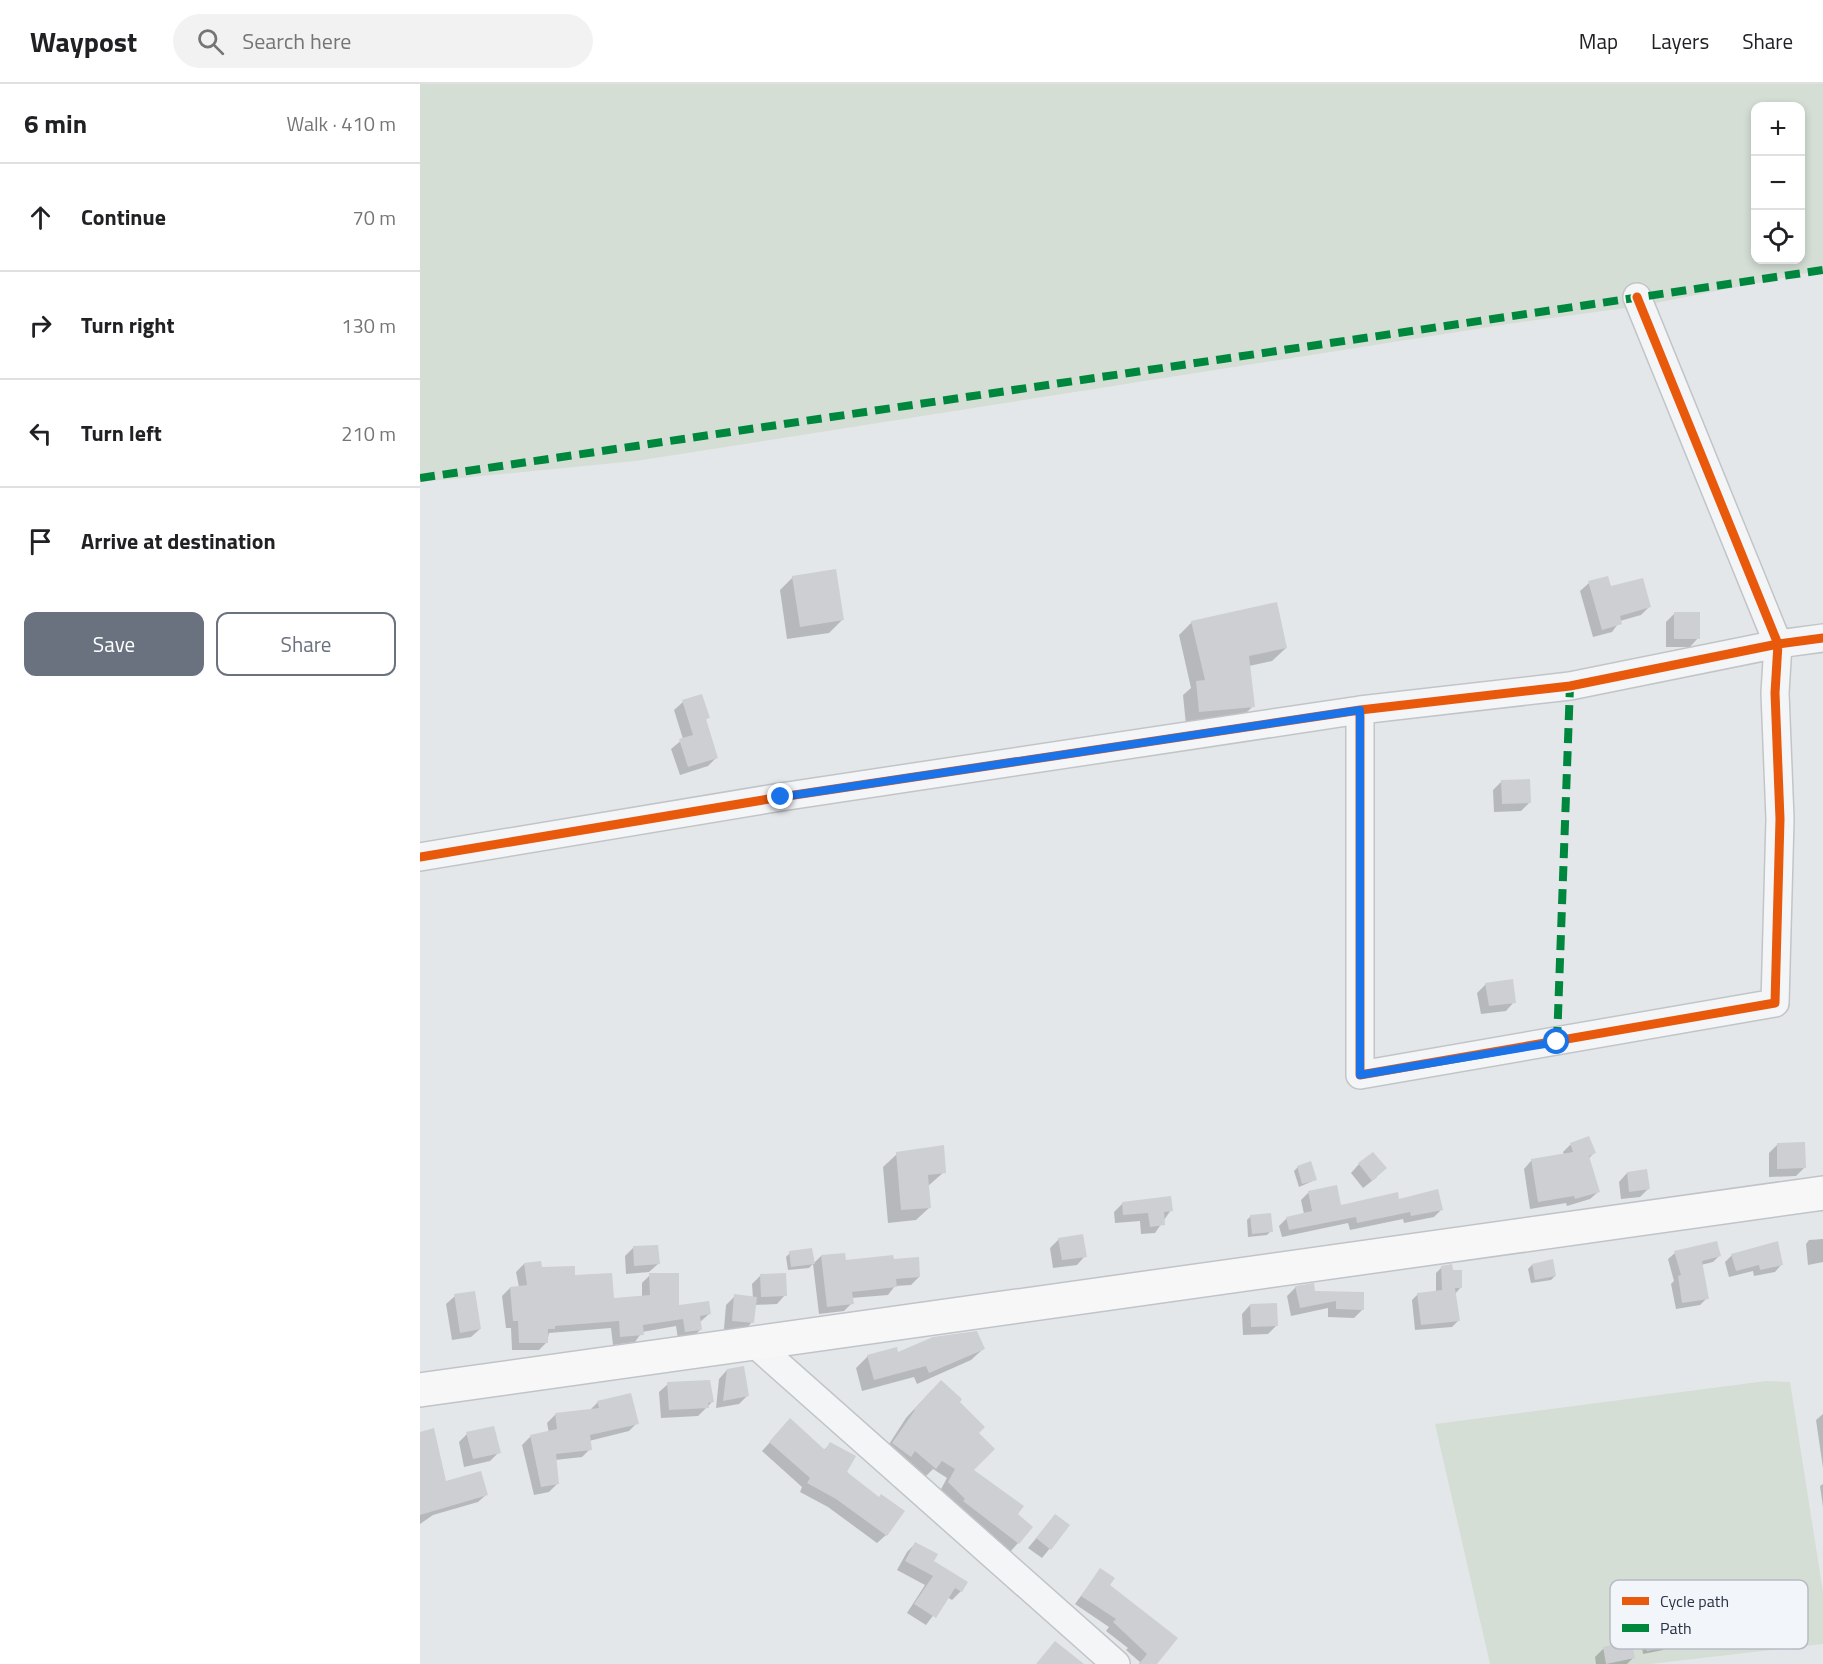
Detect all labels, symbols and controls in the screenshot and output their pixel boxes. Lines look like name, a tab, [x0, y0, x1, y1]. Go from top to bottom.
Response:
search box	[173, 14, 593, 68]
text: Waypost	[30, 20, 137, 63]
text: Search here	[242, 24, 351, 58]
icon: search	[194, 25, 227, 58]
text: Map	[1579, 25, 1618, 57]
text: Layers	[1651, 25, 1709, 57]
text: Share	[1742, 25, 1793, 57]
map controls	[1751, 102, 1805, 264]
button: +	[1751, 102, 1805, 156]
text: 6 min	[24, 104, 87, 143]
text: Walk · 410 m	[287, 108, 396, 139]
button: −	[1751, 156, 1805, 210]
text: Continue	[81, 200, 166, 234]
icon: ahead	[24, 201, 57, 234]
text: 70 m	[352, 202, 396, 233]
button: locate	[1751, 210, 1805, 264]
text: Turn right	[81, 308, 175, 342]
icon: right	[24, 309, 57, 342]
text: 130 m	[341, 310, 396, 341]
text: Turn left	[81, 416, 162, 450]
icon: left	[24, 417, 57, 450]
text: 210 m	[341, 418, 396, 449]
text: Arrive at destination	[81, 524, 276, 558]
icon: arrive	[24, 525, 57, 558]
button: Save	[24, 612, 204, 676]
button: Share	[216, 612, 396, 676]
route end	[767, 783, 793, 809]
route start	[1543, 1028, 1569, 1054]
legend	[1610, 1580, 1808, 1649]
text: Cycle path	[1660, 1589, 1729, 1613]
text: Path	[1660, 1616, 1692, 1640]

